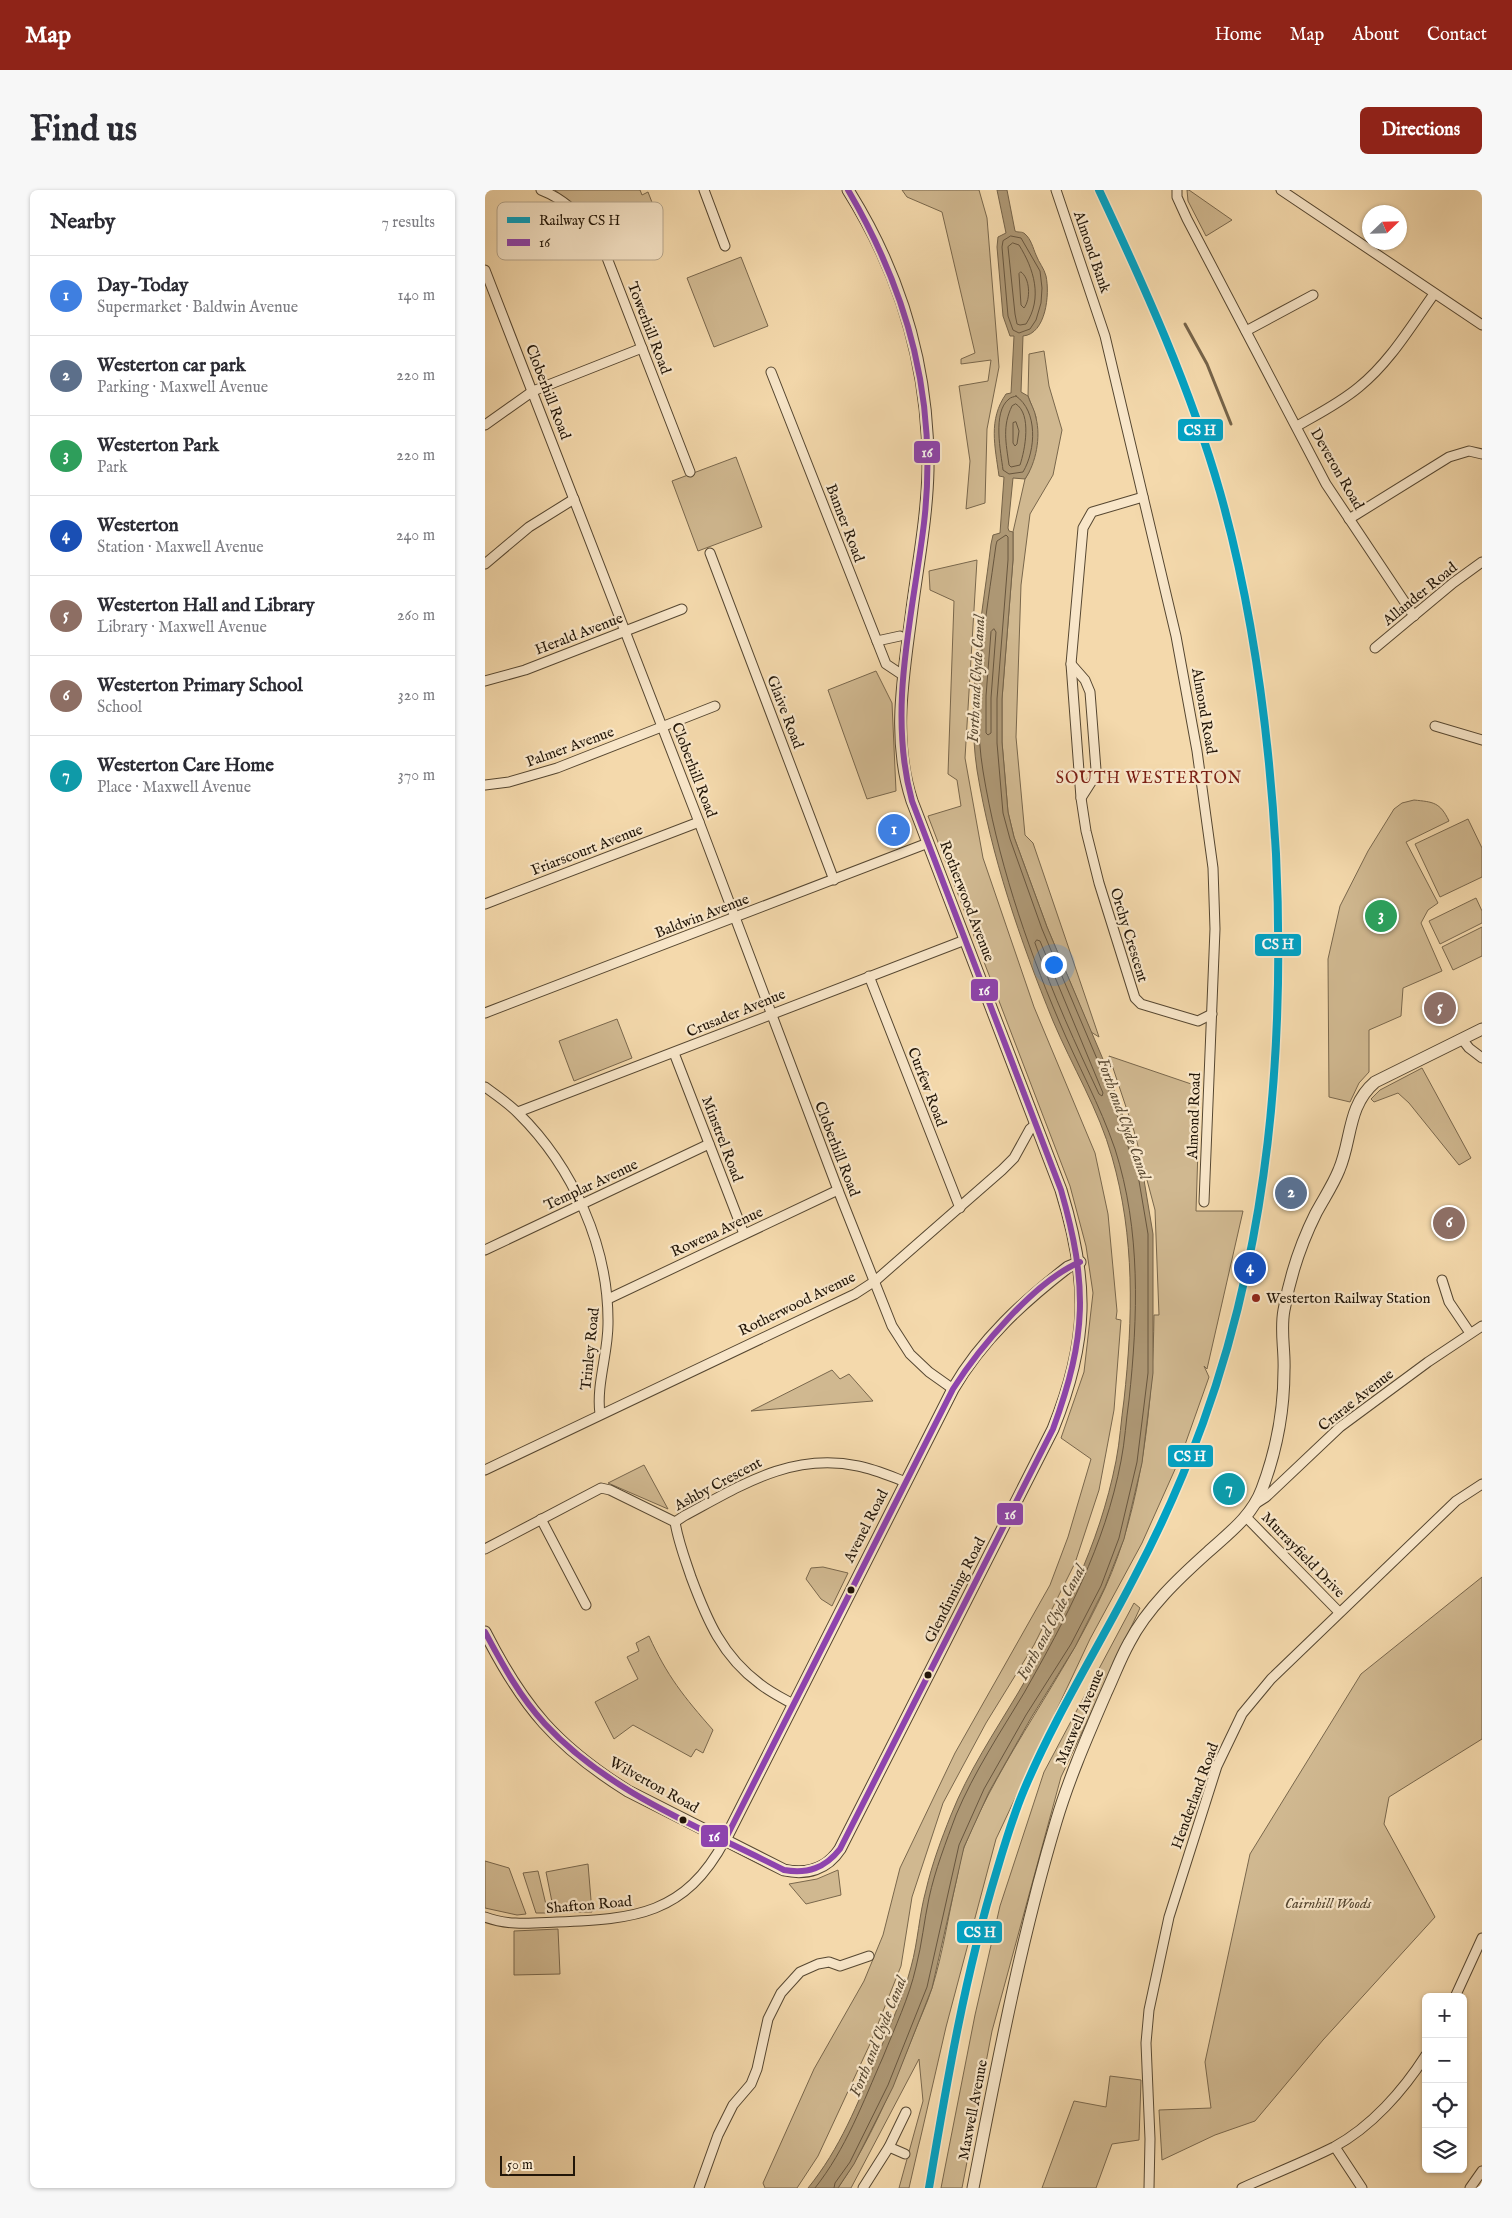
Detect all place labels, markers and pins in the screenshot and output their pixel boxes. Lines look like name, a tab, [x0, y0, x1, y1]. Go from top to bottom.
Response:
pin: 1	[878, 811, 910, 849]
pin: 3	[1365, 897, 1397, 935]
pin: 5	[1424, 989, 1456, 1027]
pin: 2	[1275, 1174, 1307, 1212]
pin: 6	[1433, 1204, 1465, 1242]
pin: 4	[1234, 1249, 1266, 1287]
place label: Westerton Railway Station	[1266, 1289, 1431, 1308]
marker: Westerton Railway Station	[1250, 1292, 1262, 1304]
pin: 7	[1213, 1470, 1245, 1508]
unlabelled marker	[846, 1585, 856, 1595]
unlabelled marker	[923, 1670, 933, 1680]
unlabelled marker	[678, 1815, 688, 1825]

